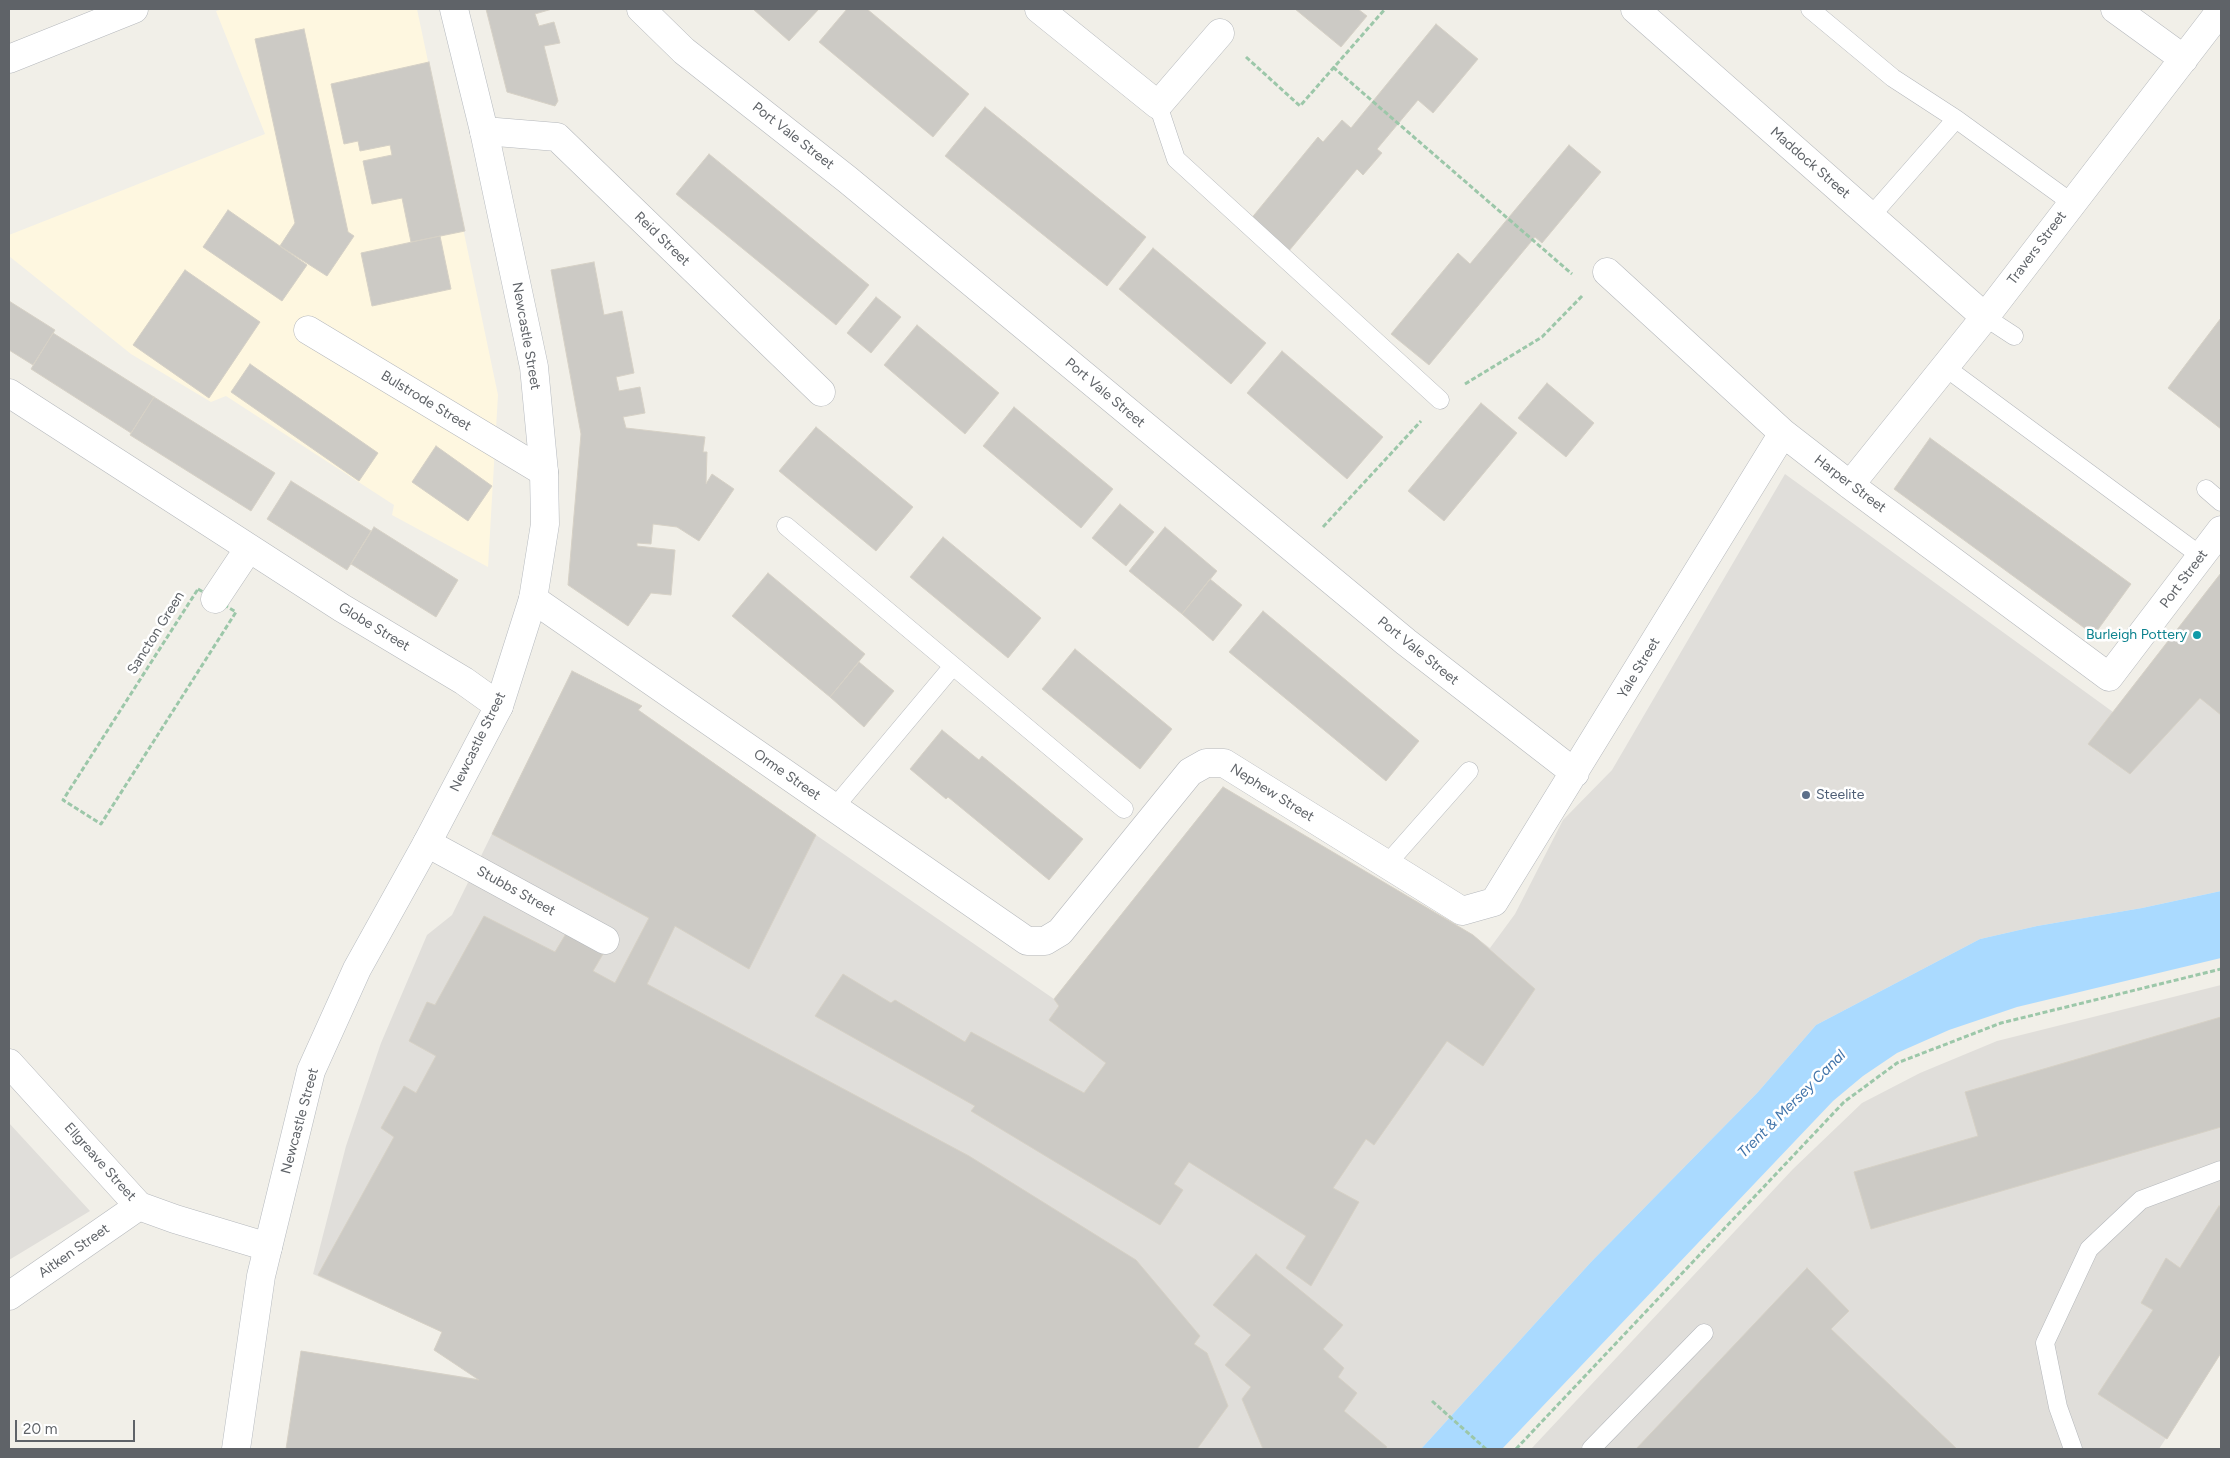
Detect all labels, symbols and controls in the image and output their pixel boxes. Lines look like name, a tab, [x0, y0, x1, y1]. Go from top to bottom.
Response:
street label: Port Vale Street	[749, 99, 837, 173]
street label: Maddock Street	[1767, 124, 1853, 202]
street label: Reid Street	[631, 208, 693, 270]
street label: Travers Street	[2004, 208, 2070, 288]
street label: Newcastle Street	[508, 281, 544, 391]
street label: Port Vale Street	[1062, 355, 1148, 431]
street label: Bulstrode Street	[378, 367, 474, 435]
street label: Harper Street	[1811, 452, 1889, 516]
street label: Port Street	[2157, 546, 2211, 612]
street label: Sancton Green	[124, 589, 188, 677]
street label: Globe Street	[335, 599, 413, 655]
street label: Port Vale Street	[1374, 613, 1462, 689]
place label: Burleigh Pottery	[2086, 627, 2187, 643]
marker: Burleigh Pottery	[2191, 629, 2203, 641]
street label: Yale Street	[1614, 634, 1664, 702]
street label: Newcastle Street	[447, 689, 509, 795]
street label: Orme Street	[750, 746, 824, 804]
street label: Nephew Street	[1227, 761, 1317, 825]
place label: Steelite	[1816, 787, 1864, 803]
marker: Steelite	[1800, 789, 1812, 801]
street label: Stubbs Street	[474, 862, 558, 920]
water label: Trent & Mersey Canal	[1734, 1046, 1850, 1162]
street label: Newcastle Street	[278, 1066, 322, 1176]
street label: Ellgreave Street	[60, 1119, 140, 1205]
street label: Aitken Street	[35, 1220, 113, 1282]
scale bar	[18, 1410, 138, 1442]
text: 20 m	[23, 1420, 57, 1438]

